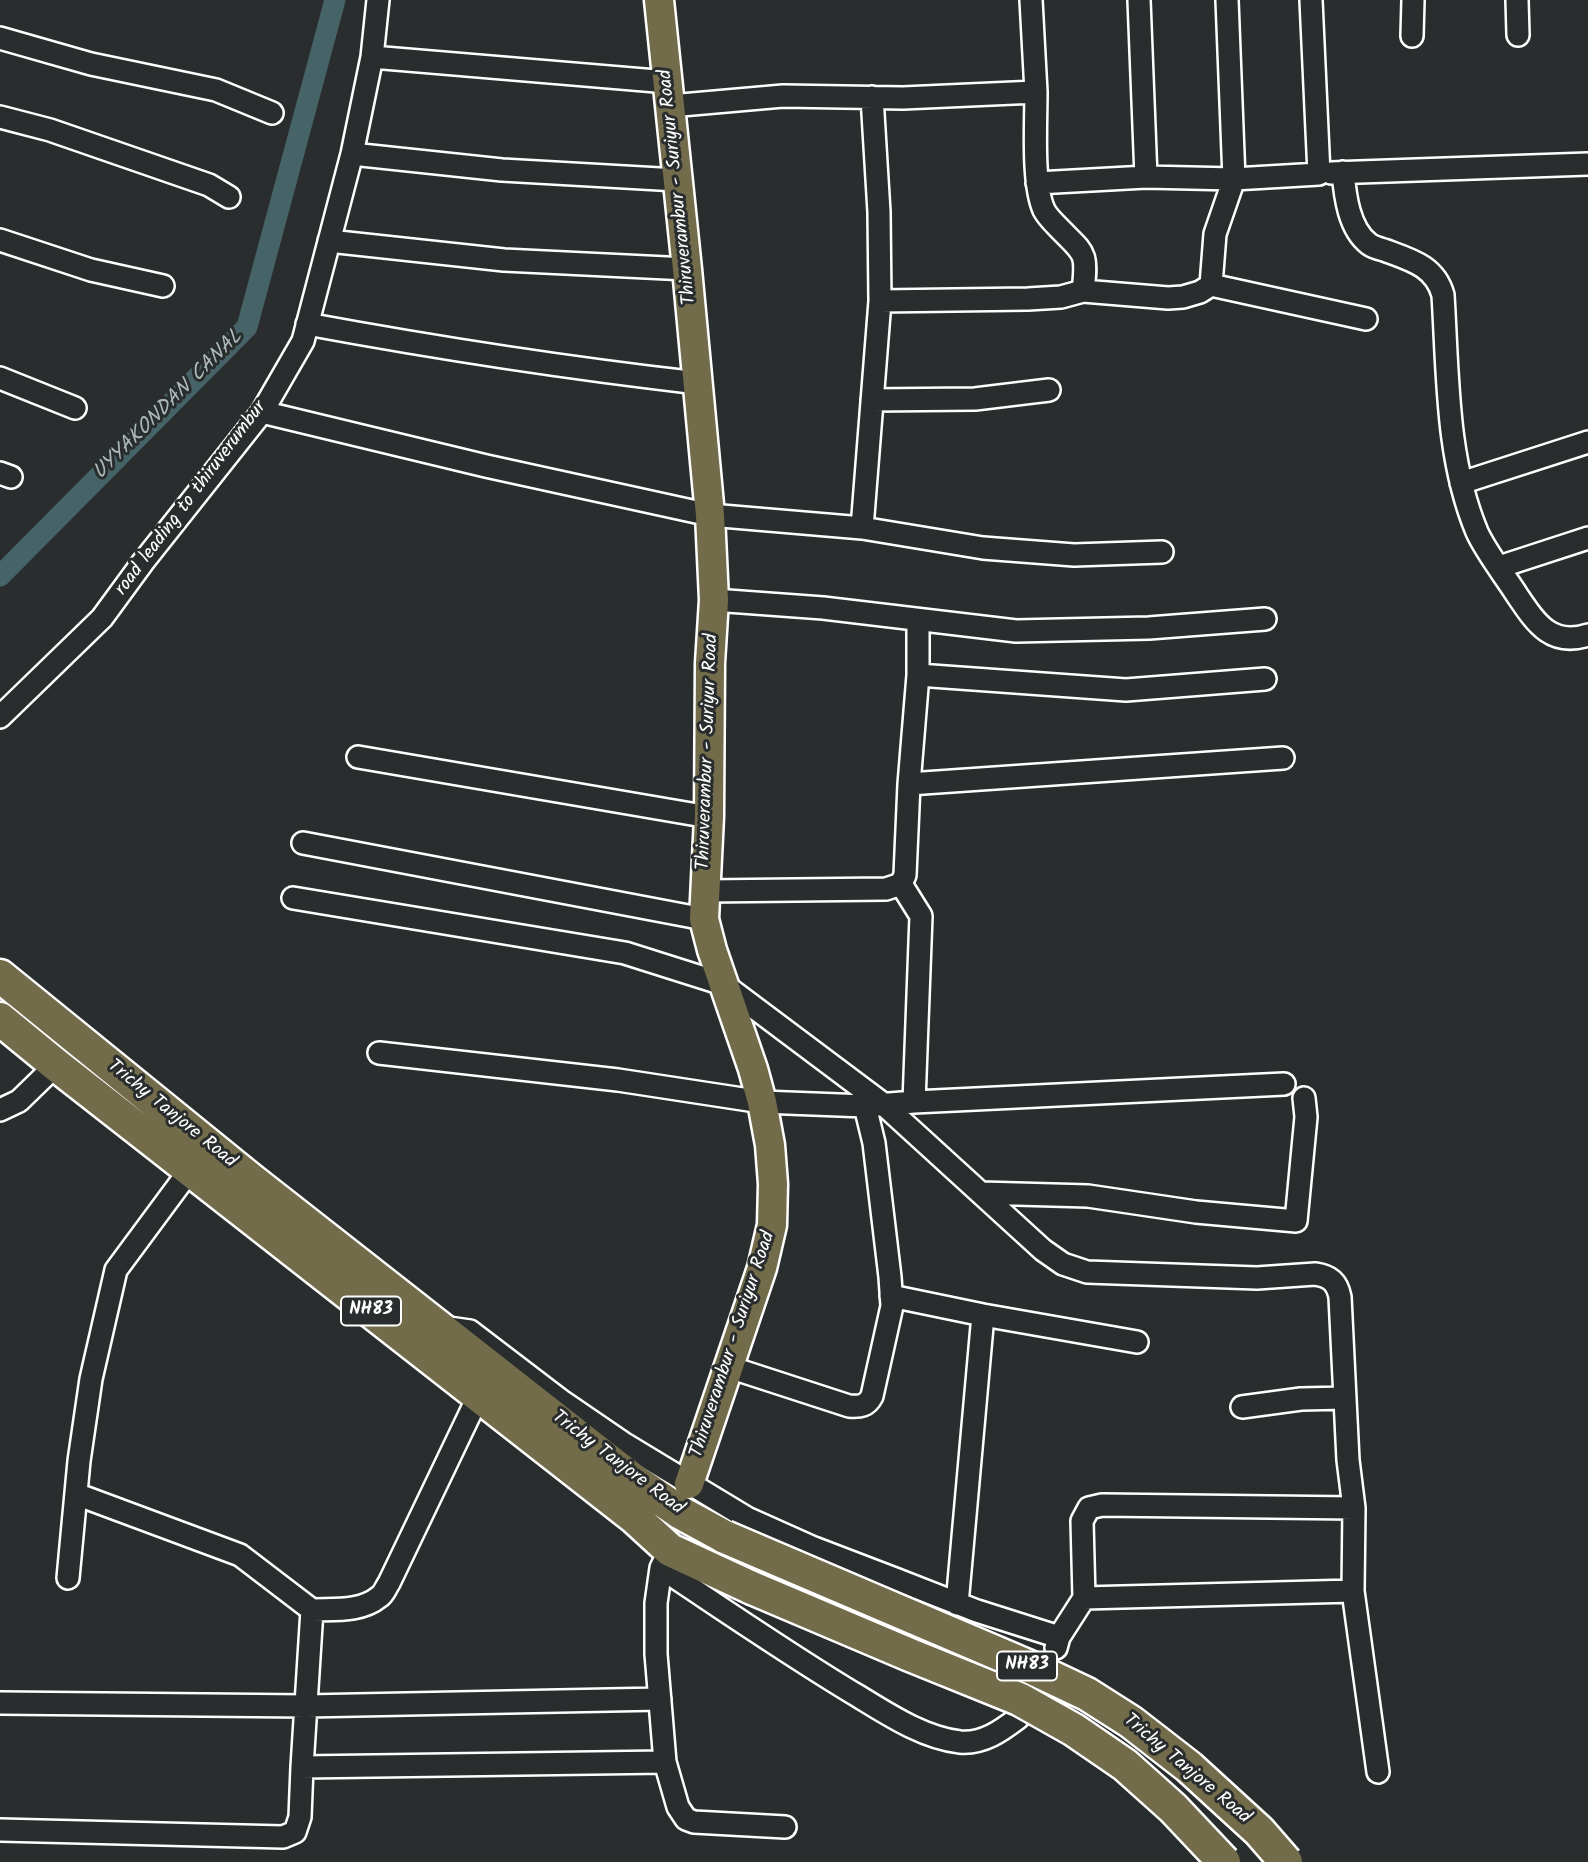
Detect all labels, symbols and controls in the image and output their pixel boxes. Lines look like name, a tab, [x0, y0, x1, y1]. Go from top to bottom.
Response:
street label: Thiruverambur - Suriyur Road	[655, 68, 703, 306]
water label: UYYAKONDAN CANAL	[89, 326, 249, 486]
street label: road leading to thiruverumbur	[111, 397, 273, 601]
street label: Thiruverambur - Suriyur Road	[693, 633, 725, 871]
street label: Trichy Tanjore Road	[102, 1056, 240, 1174]
street label: Thiruverambur - Suriyur Road	[687, 1229, 781, 1461]
road number: NH83	[341, 1296, 401, 1326]
street label: Trichy Tanjore Road	[547, 1407, 687, 1521]
road number: NH83	[997, 1652, 1057, 1680]
street label: Trichy Tanjore Road	[1118, 1710, 1254, 1830]

